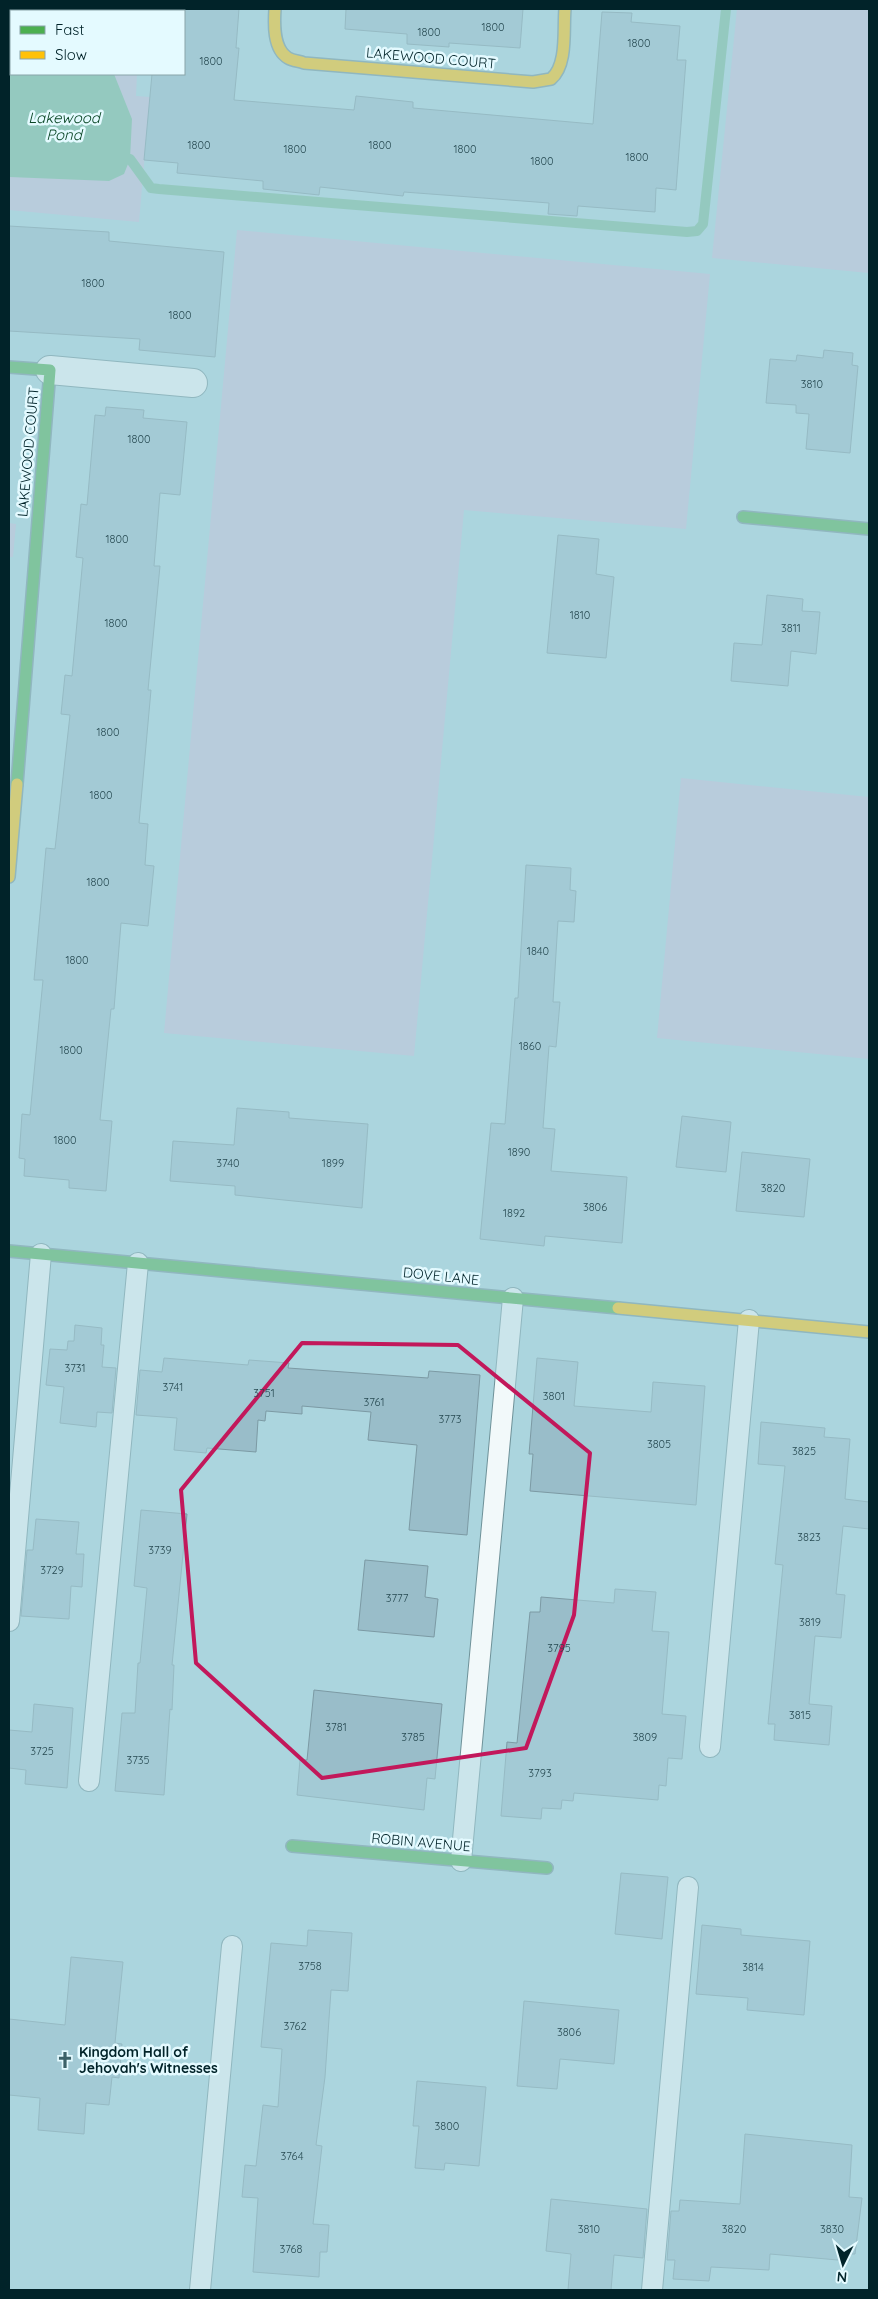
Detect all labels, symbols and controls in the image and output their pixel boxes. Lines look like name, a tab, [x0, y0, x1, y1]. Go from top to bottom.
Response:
legend	[10, 10, 185, 75]
text: Fast	[55, 20, 84, 39]
house number: 1800	[481, 20, 505, 34]
house number: 1800	[417, 25, 441, 39]
house number: 1800	[627, 36, 651, 50]
street label: LAKEWOOD COURT	[365, 43, 497, 73]
text: Slow	[55, 45, 87, 64]
house number: 1800	[199, 54, 223, 68]
water label: Lakewood Pond	[28, 108, 102, 144]
house number: 1800	[187, 138, 211, 152]
house number: 1800	[368, 138, 392, 152]
house number: 1800	[283, 142, 307, 156]
house number: 1800	[453, 142, 477, 156]
house number: 1800	[625, 150, 649, 164]
house number: 1800	[530, 154, 554, 168]
house number: 1800	[81, 276, 105, 290]
house number: 1800	[168, 308, 192, 322]
house number: 3810	[801, 377, 823, 391]
street label: LAKEWOOD COURT	[13, 386, 43, 518]
house number: 1800	[127, 432, 151, 446]
house number: 1800	[105, 532, 129, 546]
house number: 1810	[570, 608, 590, 622]
house number: 1800	[104, 616, 128, 630]
house number: 3811	[781, 621, 801, 635]
house number: 1800	[96, 725, 120, 739]
house number: 1800	[89, 788, 113, 802]
house number: 1800	[86, 875, 110, 889]
house number: 1840	[527, 944, 549, 958]
house number: 1800	[65, 953, 89, 967]
house number: 1860	[519, 1039, 541, 1053]
house number: 1800	[59, 1043, 83, 1057]
house number: 1800	[53, 1133, 77, 1147]
house number: 1890	[508, 1145, 530, 1159]
house number: 3740	[216, 1156, 240, 1170]
house number: 1899	[322, 1156, 344, 1170]
house number: 3820	[761, 1181, 785, 1195]
house number: 3806	[583, 1200, 607, 1214]
house number: 1892	[503, 1206, 525, 1220]
street label: DOVE LANE	[402, 1263, 480, 1289]
house number: 3731	[64, 1361, 86, 1375]
house number: 3741	[163, 1380, 183, 1394]
house number: 3751	[253, 1386, 275, 1400]
house number: 3801	[543, 1389, 565, 1403]
house number: 3761	[363, 1395, 385, 1409]
house number: 3773	[439, 1412, 462, 1426]
house number: 3805	[647, 1437, 671, 1451]
house number: 3825	[792, 1444, 816, 1458]
house number: 3823	[797, 1530, 821, 1544]
house number: 3739	[148, 1543, 172, 1557]
house number: 3729	[40, 1563, 64, 1577]
house number: 3777	[386, 1591, 409, 1605]
house number: 3819	[799, 1615, 821, 1629]
house number: 3795	[547, 1641, 571, 1655]
house number: 3815	[789, 1708, 811, 1722]
house number: 3781	[325, 1720, 347, 1734]
house number: 3785	[401, 1730, 425, 1744]
house number: 3809	[633, 1730, 657, 1744]
house number: 3725	[30, 1744, 54, 1758]
house number: 3735	[126, 1753, 150, 1767]
house number: 3793	[528, 1766, 552, 1780]
street label: ROBIN AVENUE	[371, 1829, 472, 1855]
house number: 3758	[298, 1959, 322, 1973]
house number: 3814	[742, 1960, 764, 1974]
house number: 3762	[283, 2019, 307, 2033]
house number: 3806	[557, 2025, 581, 2039]
place label: Kingdom Hall of Jehovah's Witnesses	[79, 2043, 218, 2077]
church icon: Kingdom Hall of Jehovah's Witnesses	[55, 2050, 75, 2070]
house number: 3800	[435, 2119, 459, 2133]
house number: 3764	[281, 2149, 304, 2163]
house number: 3810	[578, 2222, 600, 2236]
house number: 3820	[722, 2222, 746, 2236]
house number: 3830	[820, 2222, 844, 2236]
north arrow	[818, 2239, 868, 2289]
house number: 3768	[280, 2242, 303, 2256]
text: N	[836, 2268, 848, 2286]

